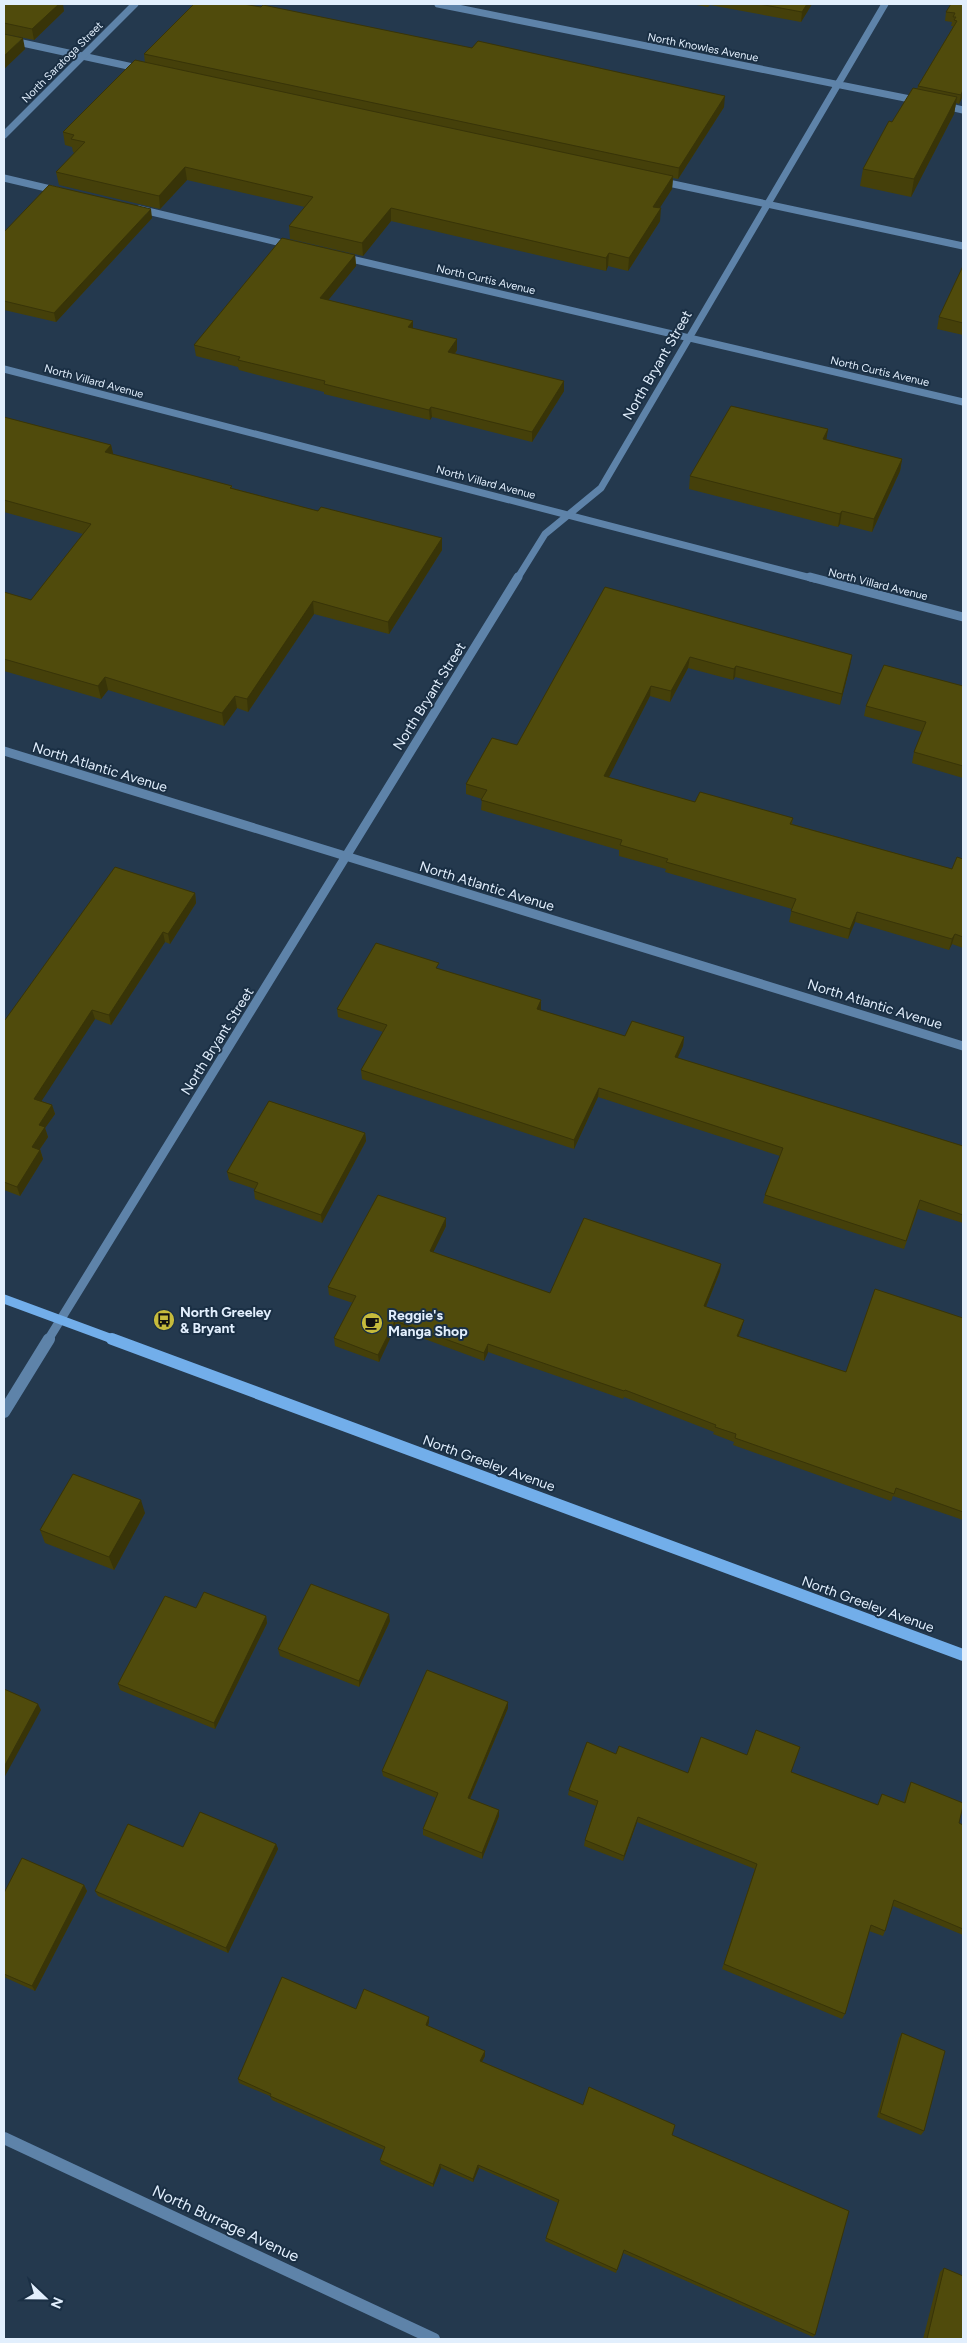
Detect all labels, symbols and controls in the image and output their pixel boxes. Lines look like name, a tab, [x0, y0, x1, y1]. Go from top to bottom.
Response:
street label: North Saratoga Street	[19, 19, 106, 106]
street label: North Knowles Avenue	[646, 30, 759, 65]
street label: North Curtis Avenue	[435, 262, 537, 297]
street label: North Bryant Street	[619, 307, 696, 423]
street label: North Curtis Avenue	[829, 354, 931, 389]
street label: North Villard Avenue	[43, 362, 145, 401]
street label: North Villard Avenue	[435, 463, 537, 502]
street label: North Villard Avenue	[827, 566, 929, 603]
street label: North Bryant Street	[389, 639, 469, 753]
street label: North Atlantic Avenue	[30, 739, 170, 796]
street label: North Atlantic Avenue	[417, 858, 557, 915]
street label: North Atlantic Avenue	[805, 976, 945, 1033]
street label: North Bryant Street	[177, 984, 257, 1098]
place label: North Greeley & Bryant	[180, 1304, 272, 1337]
place label: Reggie's Manga Shop	[388, 1307, 468, 1340]
bus stop icon: North Greeley & Bryant	[152, 1308, 176, 1332]
cafe icon: Reggie's Manga Shop	[360, 1311, 384, 1335]
street label: North Greeley Avenue	[420, 1432, 558, 1495]
street label: North Greeley Avenue	[799, 1573, 937, 1636]
street label: North Burrage Avenue	[149, 2181, 302, 2266]
north arrow	[20, 2273, 70, 2323]
text: N	[47, 2294, 66, 2311]

